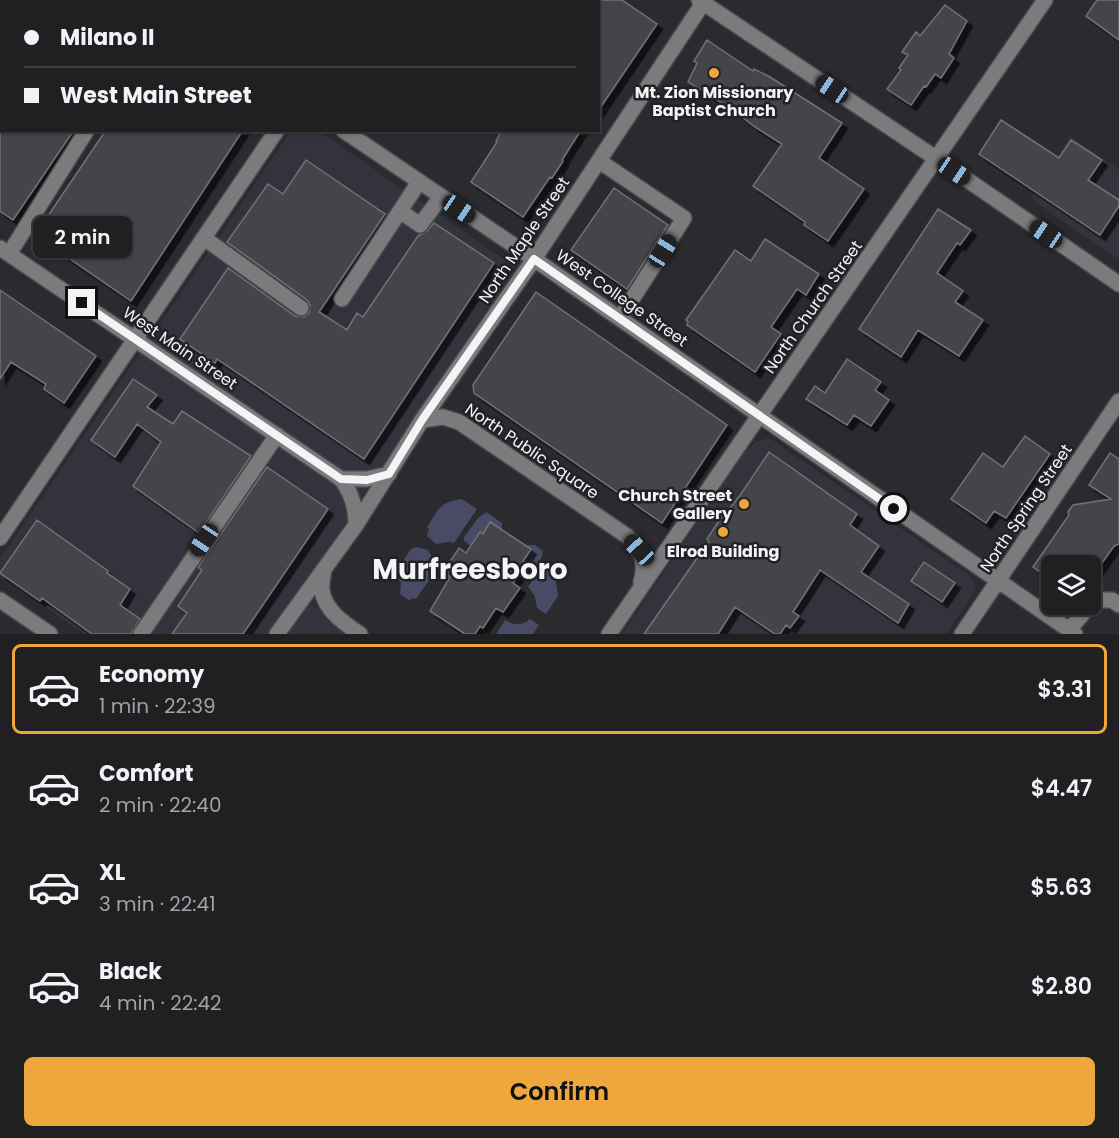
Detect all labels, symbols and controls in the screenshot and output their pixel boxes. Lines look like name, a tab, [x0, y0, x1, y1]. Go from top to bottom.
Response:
text: Milano II	[60, 22, 155, 53]
marker: Mt. Zion Missionary Baptist Church	[707, 66, 721, 80]
car	[812, 71, 852, 107]
text: West Main Street	[60, 80, 252, 111]
place label: Mt. Zion Missionary Baptist Church	[635, 81, 794, 122]
car	[934, 153, 974, 189]
street label: North Maple Street	[473, 172, 575, 308]
car	[439, 191, 479, 227]
callout: 2 min	[32, 216, 132, 258]
car	[1026, 216, 1066, 252]
text: 2 min	[55, 223, 110, 251]
car	[646, 231, 680, 271]
street label: North Church Street	[758, 236, 868, 378]
street label: West College Street	[551, 244, 693, 352]
route end	[68, 289, 95, 316]
street label: West Main Street	[118, 301, 242, 395]
street label: North Public Square	[460, 398, 604, 505]
street label: North Spring Street	[975, 439, 1078, 577]
place label: Church Street Gallery	[618, 484, 733, 525]
route start	[880, 495, 907, 522]
marker: Church Street Gallery	[737, 497, 751, 511]
car	[186, 520, 222, 560]
marker: Elrod Building	[716, 525, 730, 539]
car	[620, 531, 658, 569]
place label: Elrod Building	[667, 540, 779, 563]
district label: Murfreesboro	[372, 550, 568, 589]
map controls	[1041, 555, 1101, 615]
button: layers	[1041, 555, 1101, 615]
text: Economy	[99, 659, 204, 690]
icon: car	[27, 662, 81, 716]
text: $3.31	[1038, 674, 1092, 705]
text: 1 min · 22:39	[99, 692, 216, 720]
text: Comfort	[99, 758, 193, 789]
icon: car	[27, 761, 81, 815]
text: $4.47	[1031, 773, 1092, 804]
text: 2 min · 22:40	[99, 791, 221, 819]
text: XL	[99, 857, 125, 888]
icon: car	[27, 860, 81, 914]
text: $5.63	[1030, 872, 1092, 903]
text: 3 min · 22:41	[99, 890, 216, 918]
text: Black	[99, 956, 162, 987]
icon: car	[27, 959, 81, 1013]
text: $2.80	[1031, 971, 1092, 1002]
text: 4 min · 22:42	[99, 989, 222, 1017]
button: Confirm	[24, 1057, 1095, 1126]

